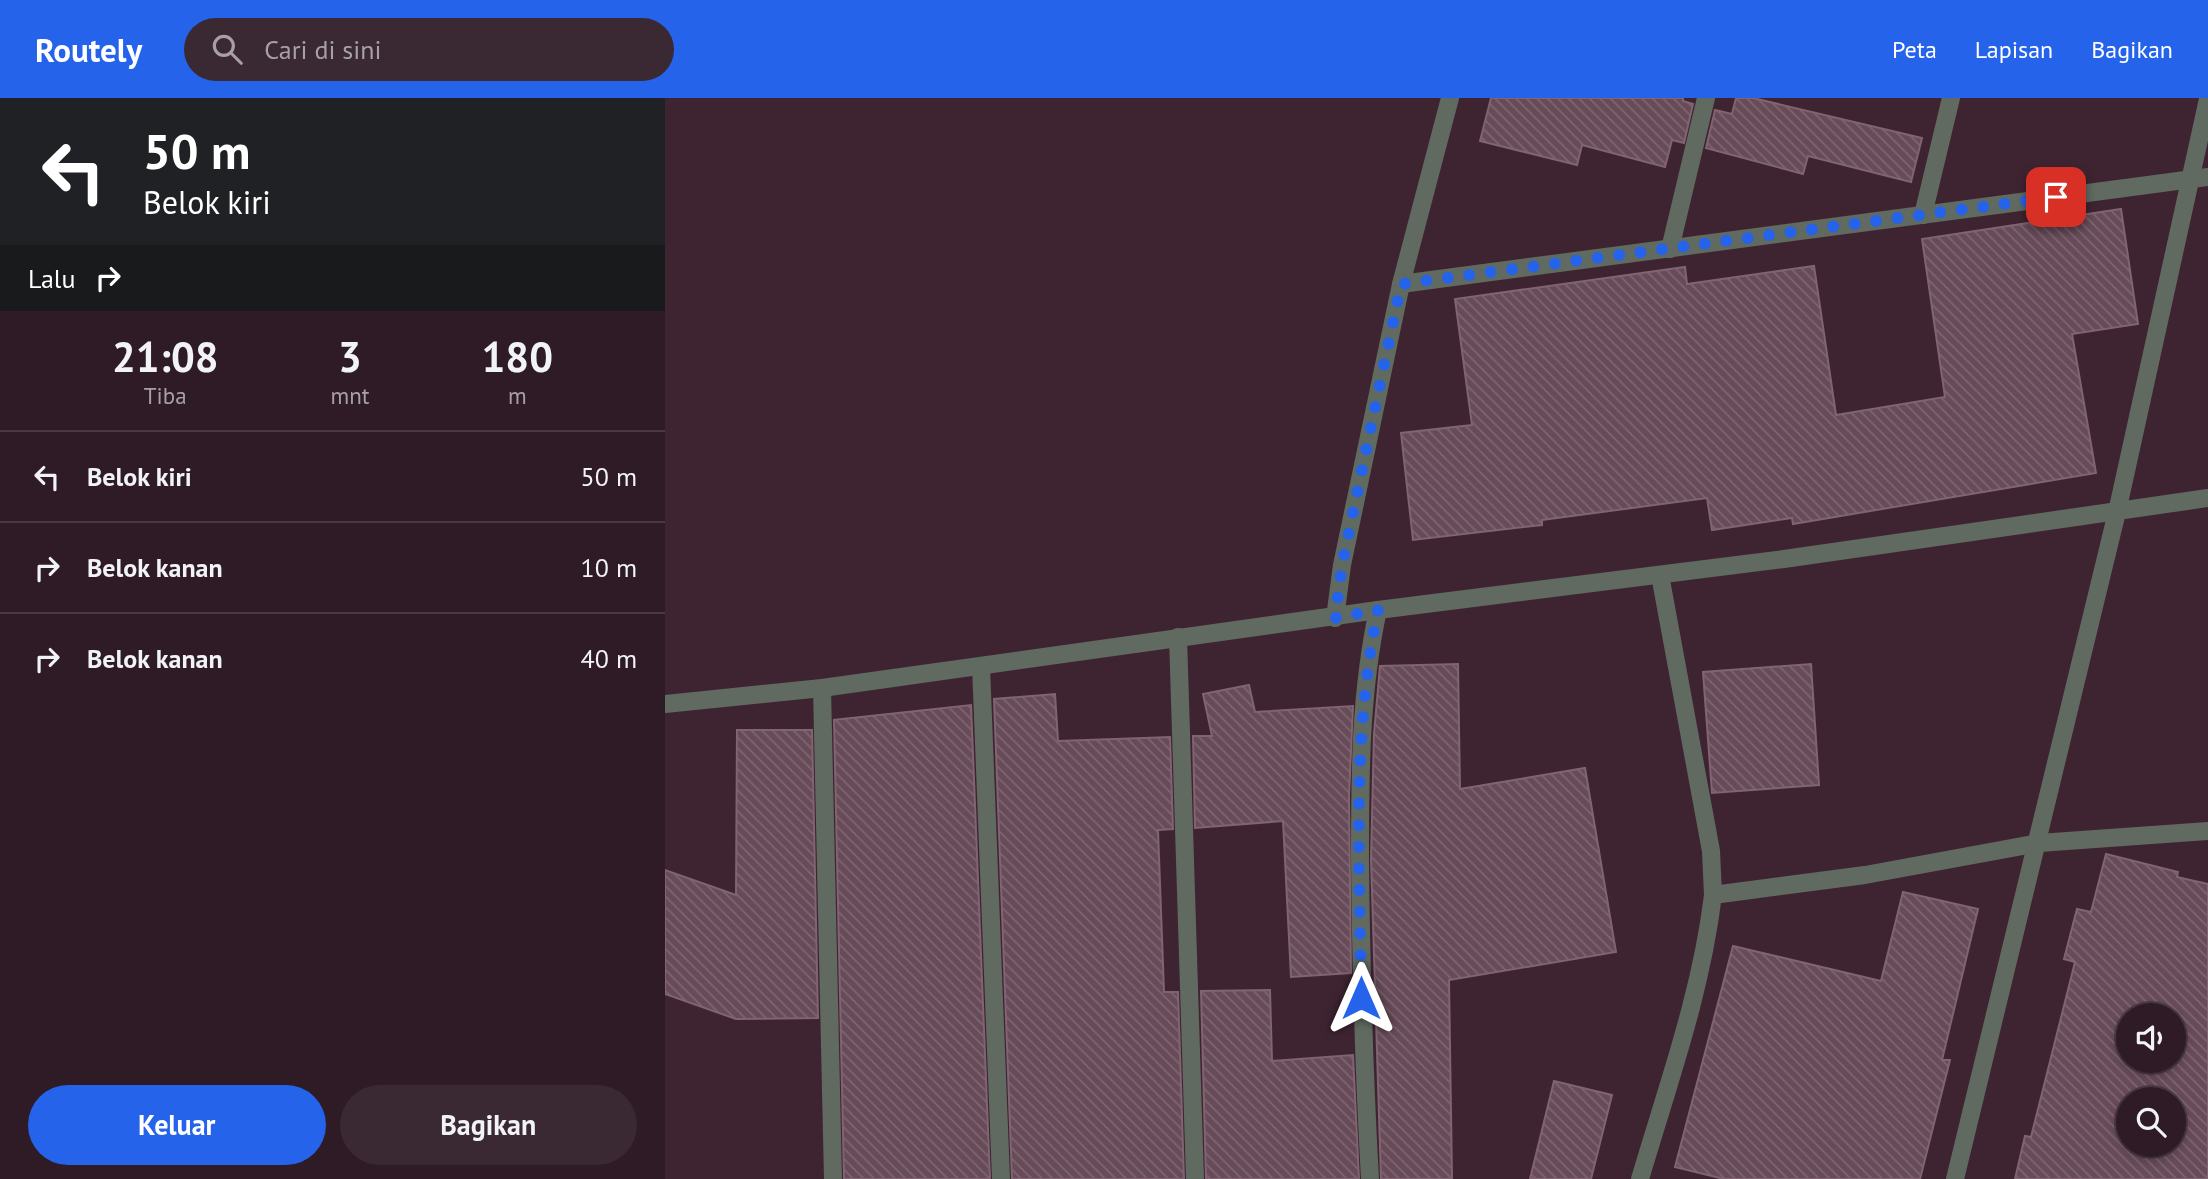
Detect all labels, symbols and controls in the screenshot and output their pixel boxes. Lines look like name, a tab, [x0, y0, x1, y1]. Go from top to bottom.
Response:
search box	[184, 18, 674, 81]
text: Routely	[35, 28, 142, 71]
icon: search	[208, 30, 246, 68]
text: Cari di sini	[264, 33, 381, 66]
text: Peta	[1892, 34, 1937, 65]
text: Lapisan	[1975, 34, 2053, 65]
text: Bagikan	[2091, 34, 2173, 65]
text: 50 m	[143, 119, 250, 183]
icon: left	[28, 126, 119, 217]
pin	[2026, 167, 2086, 227]
icon: arrive	[2037, 178, 2075, 216]
text: Belok kiri	[143, 181, 271, 223]
icon: right	[89, 259, 127, 297]
text: Lalu	[28, 262, 75, 295]
text: 21:08	[112, 329, 219, 384]
text: 3	[338, 329, 362, 384]
text: 180	[482, 329, 553, 384]
text: Tiba	[144, 381, 187, 410]
text: mnt	[331, 381, 370, 410]
text: m	[508, 381, 527, 410]
icon: left	[28, 458, 66, 496]
text: Belok kiri	[87, 460, 192, 493]
text: 50 m	[581, 460, 637, 493]
icon: right	[28, 549, 66, 587]
text: Belok kanan	[87, 551, 223, 584]
text: 10 m	[581, 551, 637, 584]
icon: right	[28, 640, 66, 678]
text: Belok kanan	[87, 642, 223, 675]
text: 40 m	[581, 642, 637, 675]
position arrow	[1324, 961, 1398, 1035]
map controls	[2116, 1003, 2186, 1157]
button: sound	[2116, 1003, 2186, 1073]
button: Keluar	[28, 1085, 326, 1165]
button: Bagikan	[340, 1085, 637, 1165]
button: search	[2116, 1087, 2186, 1157]

